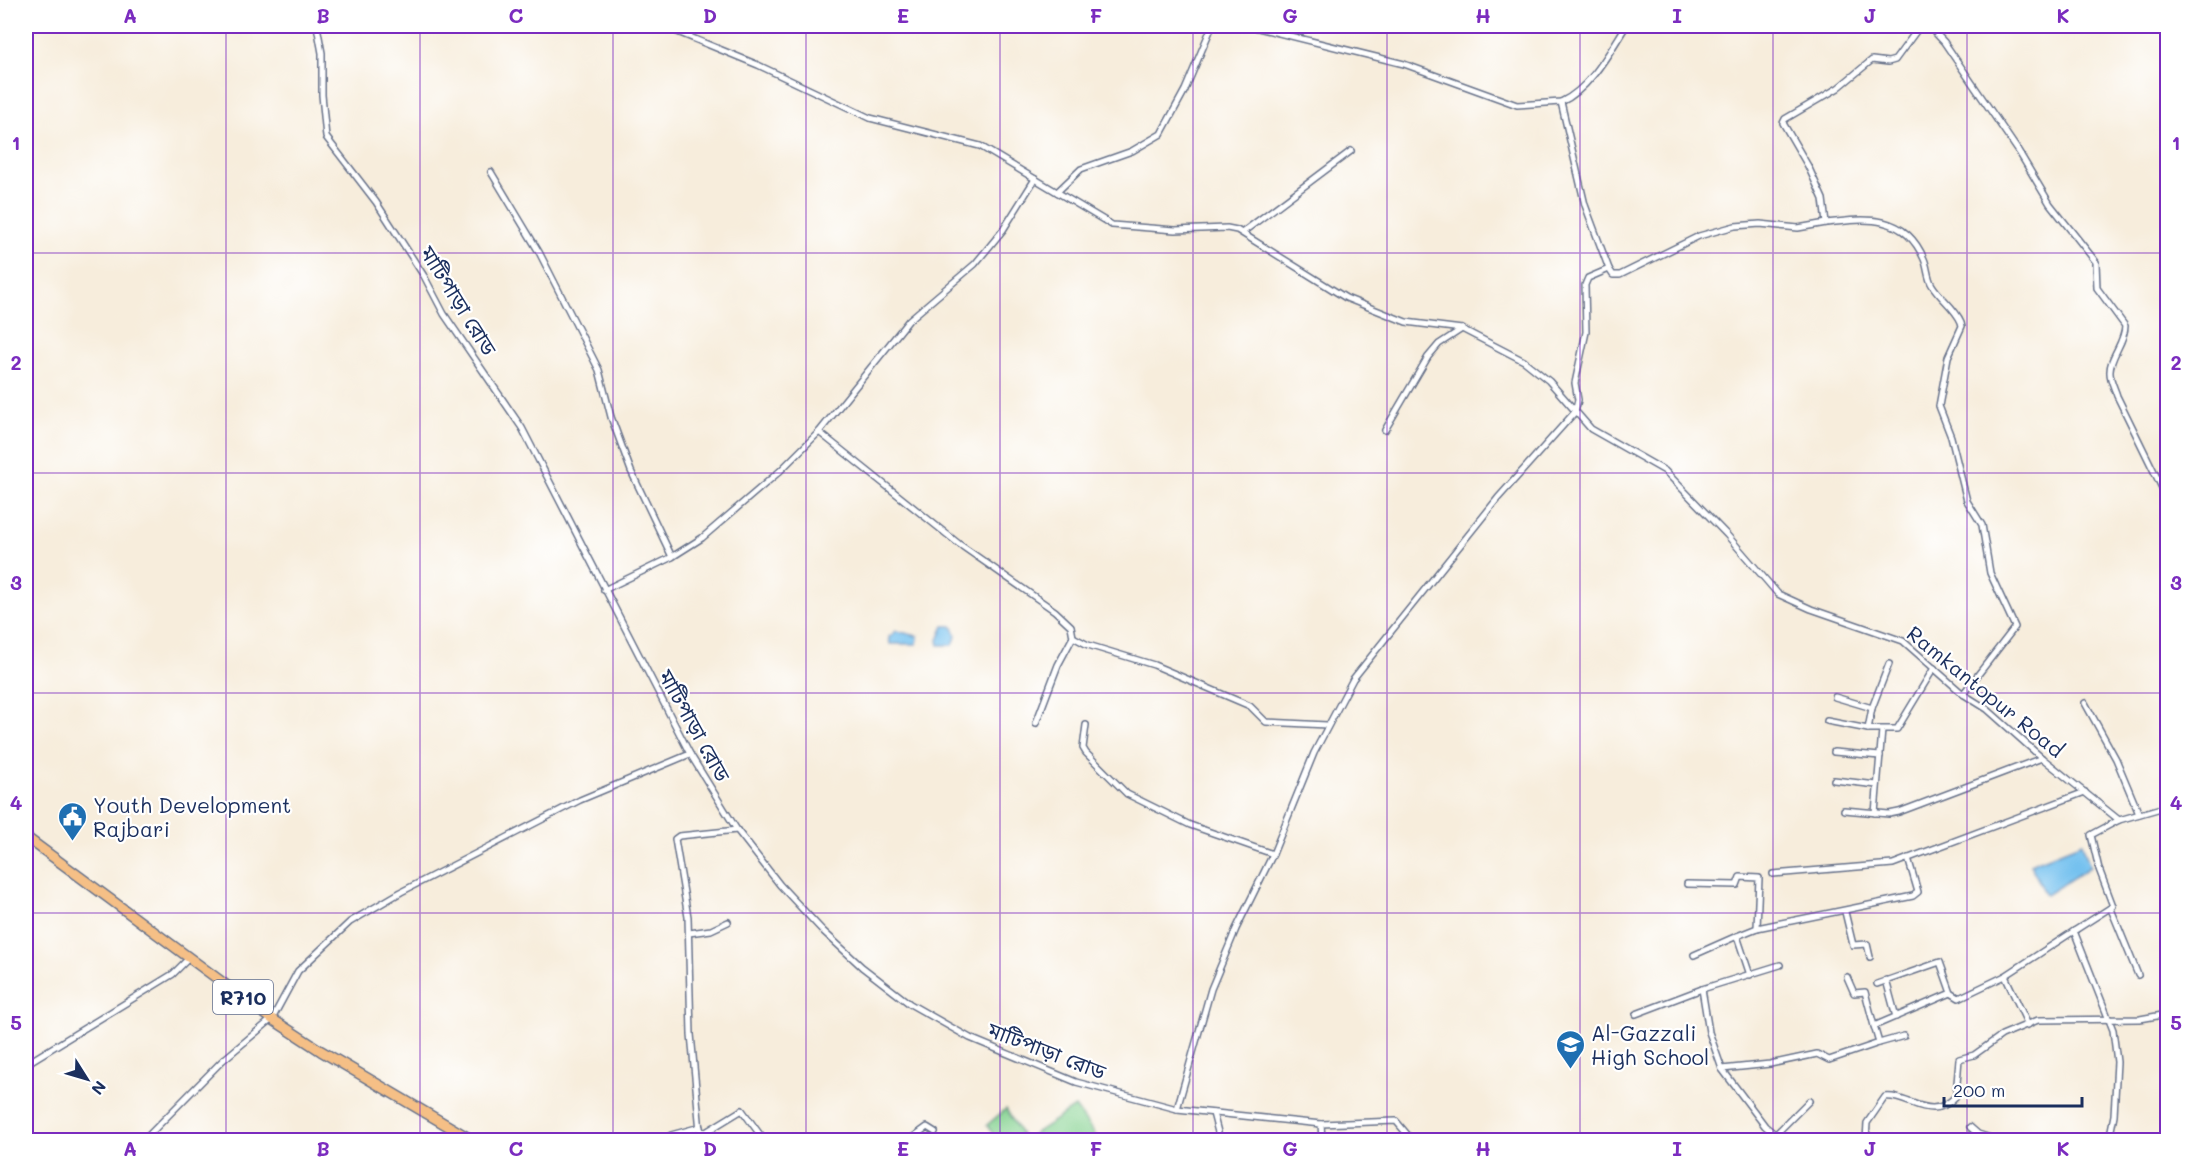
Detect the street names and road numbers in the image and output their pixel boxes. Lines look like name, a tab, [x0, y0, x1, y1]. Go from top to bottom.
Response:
street label: মাটিপাড়া রোড	[414, 239, 504, 361]
street label: Ramkantopur Road	[1902, 619, 2070, 763]
street label: মাটিপাড়া রোড	[653, 663, 737, 787]
road number: R710	[213, 980, 273, 1014]
street label: মাটিপাড়া রোড	[983, 1015, 1111, 1085]

